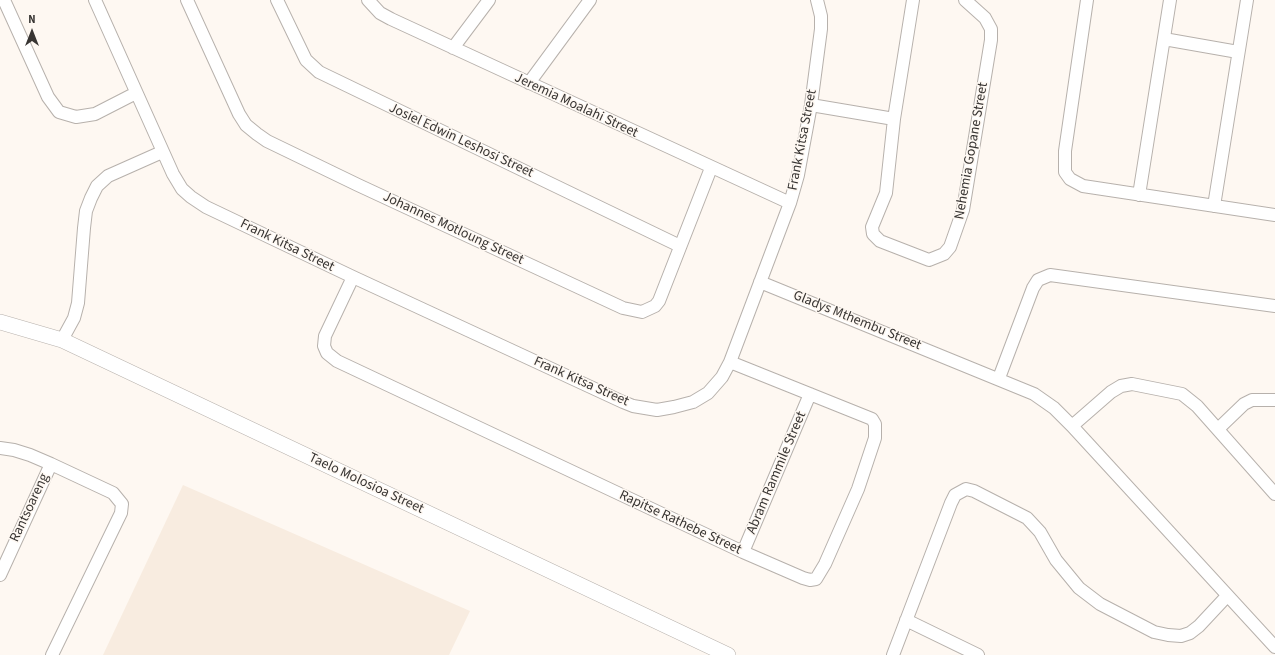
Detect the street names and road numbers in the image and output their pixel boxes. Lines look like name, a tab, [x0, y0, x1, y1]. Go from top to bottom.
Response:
street label: Jeremia Moalahi Street	[512, 70, 640, 142]
street label: Nehemia Gopane Street	[952, 81, 992, 221]
street label: Frank Kitsa Street	[785, 88, 821, 192]
street label: Josiel Edwin Leshosi Street	[386, 100, 536, 182]
street label: Johannes Motloung Street	[380, 189, 526, 269]
street label: Frank Kitsa Street	[237, 216, 337, 276]
street label: Gladys Mthembu Street	[791, 288, 923, 354]
street label: Frank Kitsa Street	[531, 353, 631, 411]
street label: Abram Rammile Street	[744, 409, 810, 537]
street label: Taelo Molosioa Street	[306, 450, 426, 518]
street label: Rantsoareng	[7, 471, 53, 545]
street label: Rapitse Rathebe Street	[616, 487, 744, 559]

